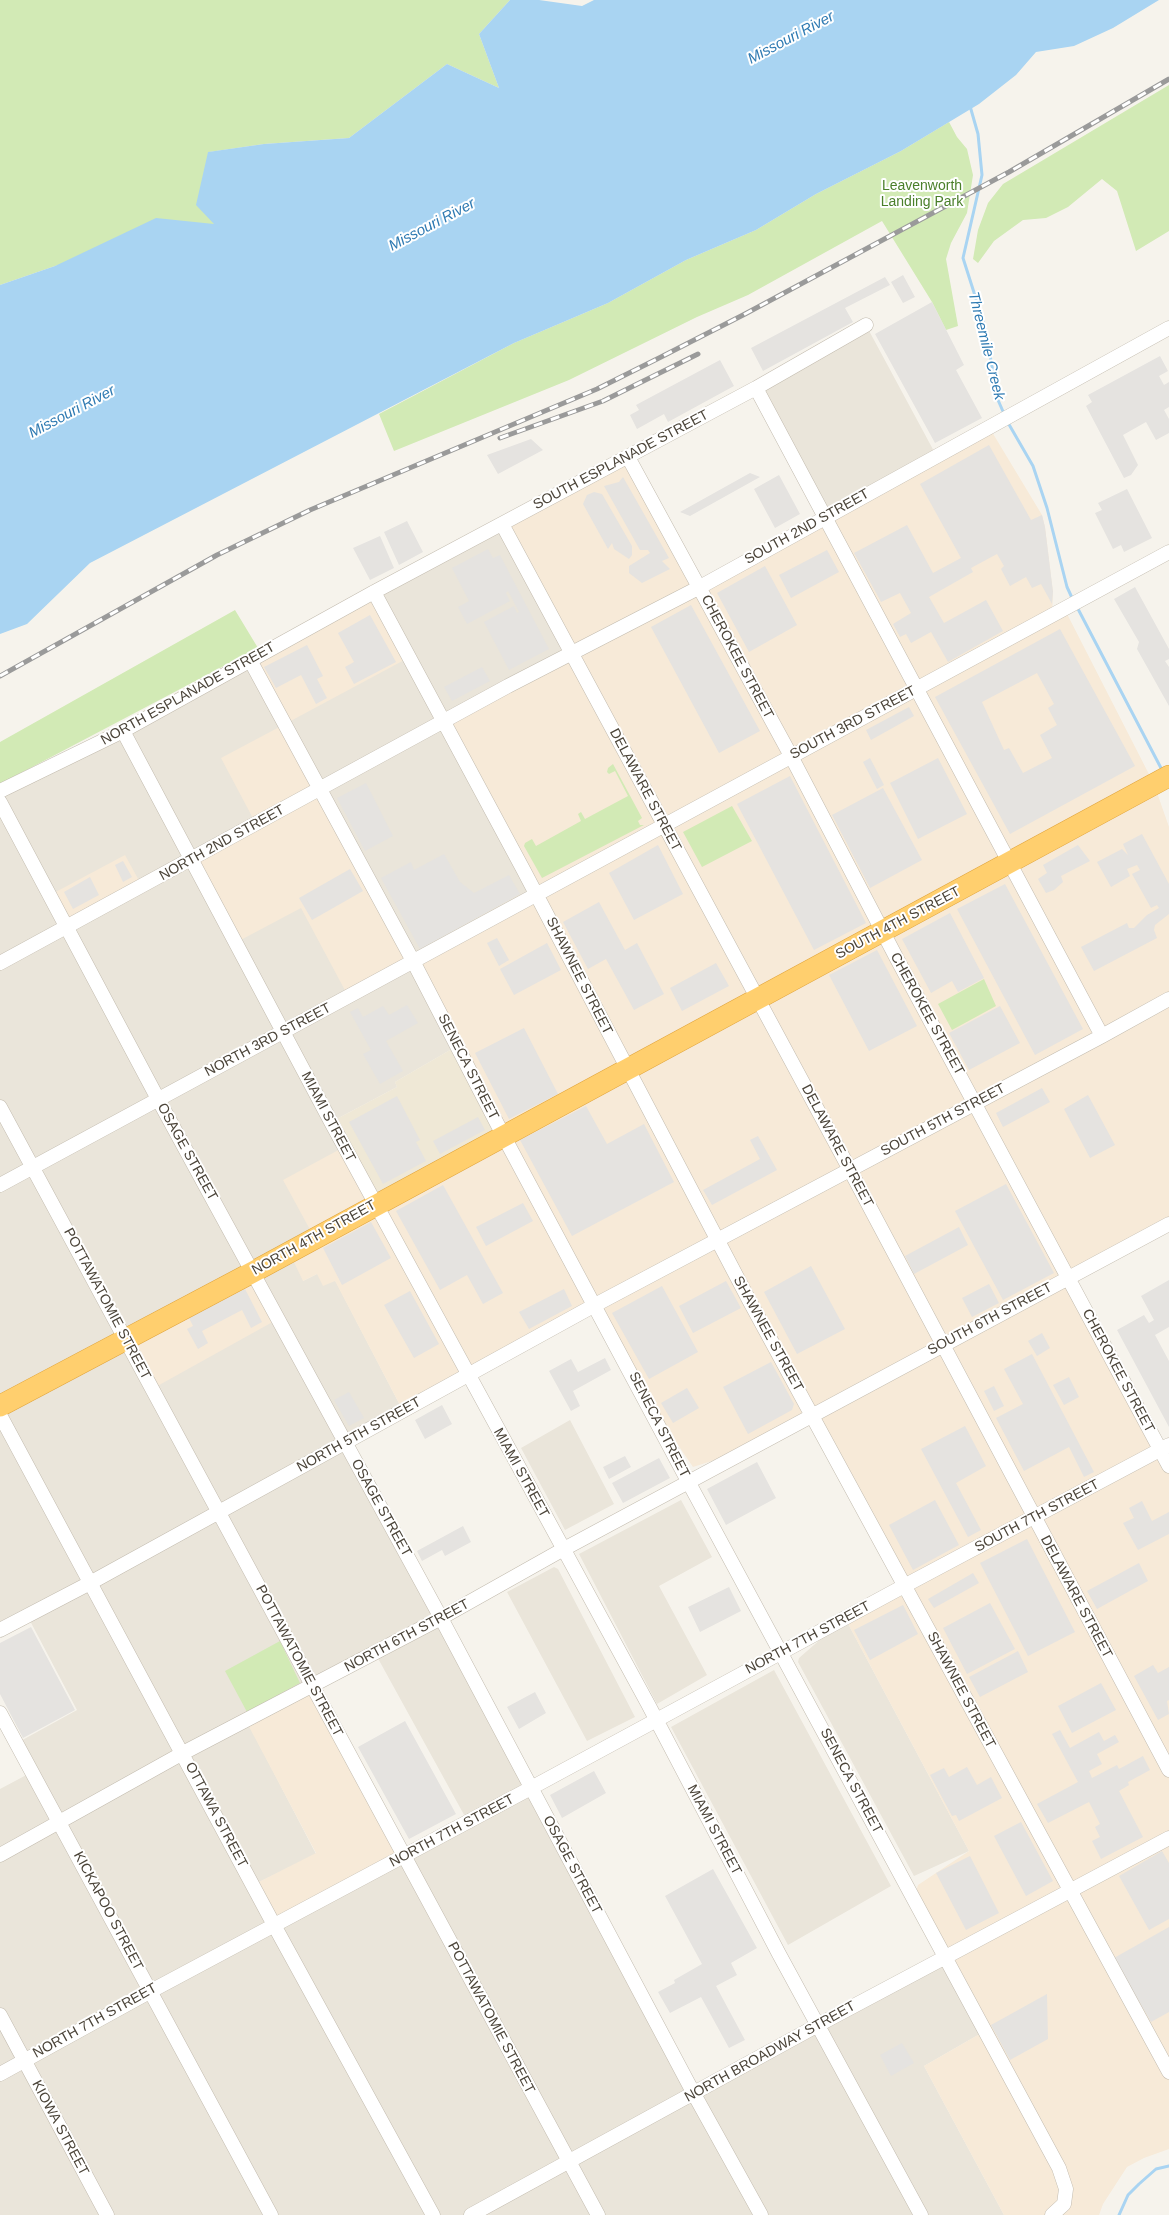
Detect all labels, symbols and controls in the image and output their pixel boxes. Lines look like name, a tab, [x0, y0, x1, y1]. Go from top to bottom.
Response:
water label: Missouri River	[745, 8, 837, 68]
park label: Leavenworth Landing Park	[881, 178, 963, 210]
water label: Missouri River	[386, 195, 478, 255]
water label: Threemile Creek	[964, 290, 1008, 402]
water label: Missouri River	[26, 382, 118, 442]
street label: SOUTH ESPLANADE STREET	[531, 407, 711, 513]
street label: SOUTH 2ND STREET	[742, 486, 872, 568]
street label: CHEROKEE STREET	[697, 592, 777, 722]
street label: NORTH ESPLANADE STREET	[98, 639, 278, 749]
street label: SOUTH 3RD STREET	[787, 683, 919, 763]
street label: DELAWARE STREET	[606, 726, 684, 854]
street label: NORTH 2ND STREET	[156, 802, 288, 884]
street label: SOUTH 4TH STREET	[833, 883, 963, 963]
street label: SHAWNEE STREET	[542, 915, 616, 1037]
street label: CHEROKEE STREET	[886, 950, 968, 1078]
street label: NORTH 3RD STREET	[202, 1000, 334, 1080]
street label: SENECA STREET	[434, 1011, 502, 1123]
street label: MIAMI STREET	[297, 1069, 359, 1165]
street label: SOUTH 5TH STREET	[878, 1080, 1008, 1160]
street label: DELAWARE STREET	[798, 1082, 876, 1210]
street label: OSAGE STREET	[153, 1100, 221, 1204]
street label: NORTH 4TH STREET	[249, 1197, 379, 1279]
street label: POTTAWATOMIE STREET	[60, 1225, 154, 1383]
street label: SHAWNEE STREET	[729, 1273, 807, 1395]
street label: SOUTH 6TH STREET	[925, 1279, 1055, 1359]
street label: CHEROKEE STREET	[1078, 1306, 1158, 1436]
street label: SENECA STREET	[625, 1369, 693, 1481]
street label: NORTH 5TH STREET	[294, 1394, 424, 1476]
street label: MIAMI STREET	[490, 1425, 552, 1521]
street label: OSAGE STREET	[347, 1456, 415, 1560]
street label: SOUTH 7TH STREET	[972, 1476, 1102, 1556]
street label: DELAWARE STREET	[1037, 1533, 1115, 1661]
street label: POTTAWATOMIE STREET	[252, 1582, 346, 1740]
street label: NORTH 6TH STREET	[342, 1596, 472, 1676]
street label: NORTH 7TH STREET	[743, 1598, 873, 1678]
street label: SHAWNEE STREET	[923, 1629, 999, 1751]
street label: SENECA STREET	[816, 1726, 886, 1836]
street label: OTTAWA STREET	[181, 1759, 251, 1871]
street label: MIAMI STREET	[683, 1782, 745, 1878]
street label: NORTH 7TH STREET	[387, 1791, 517, 1871]
street label: OSAGE STREET	[539, 1813, 605, 1917]
street label: KICKAPOO STREET	[70, 1849, 146, 1973]
street label: POTTAWATOMIE STREET	[444, 1939, 538, 2097]
street label: NORTH 7TH STREET	[30, 1980, 160, 2062]
street label: NORTH BROADWAY STREET	[682, 1998, 858, 2106]
street label: KIOWA STREET	[28, 2078, 92, 2178]

